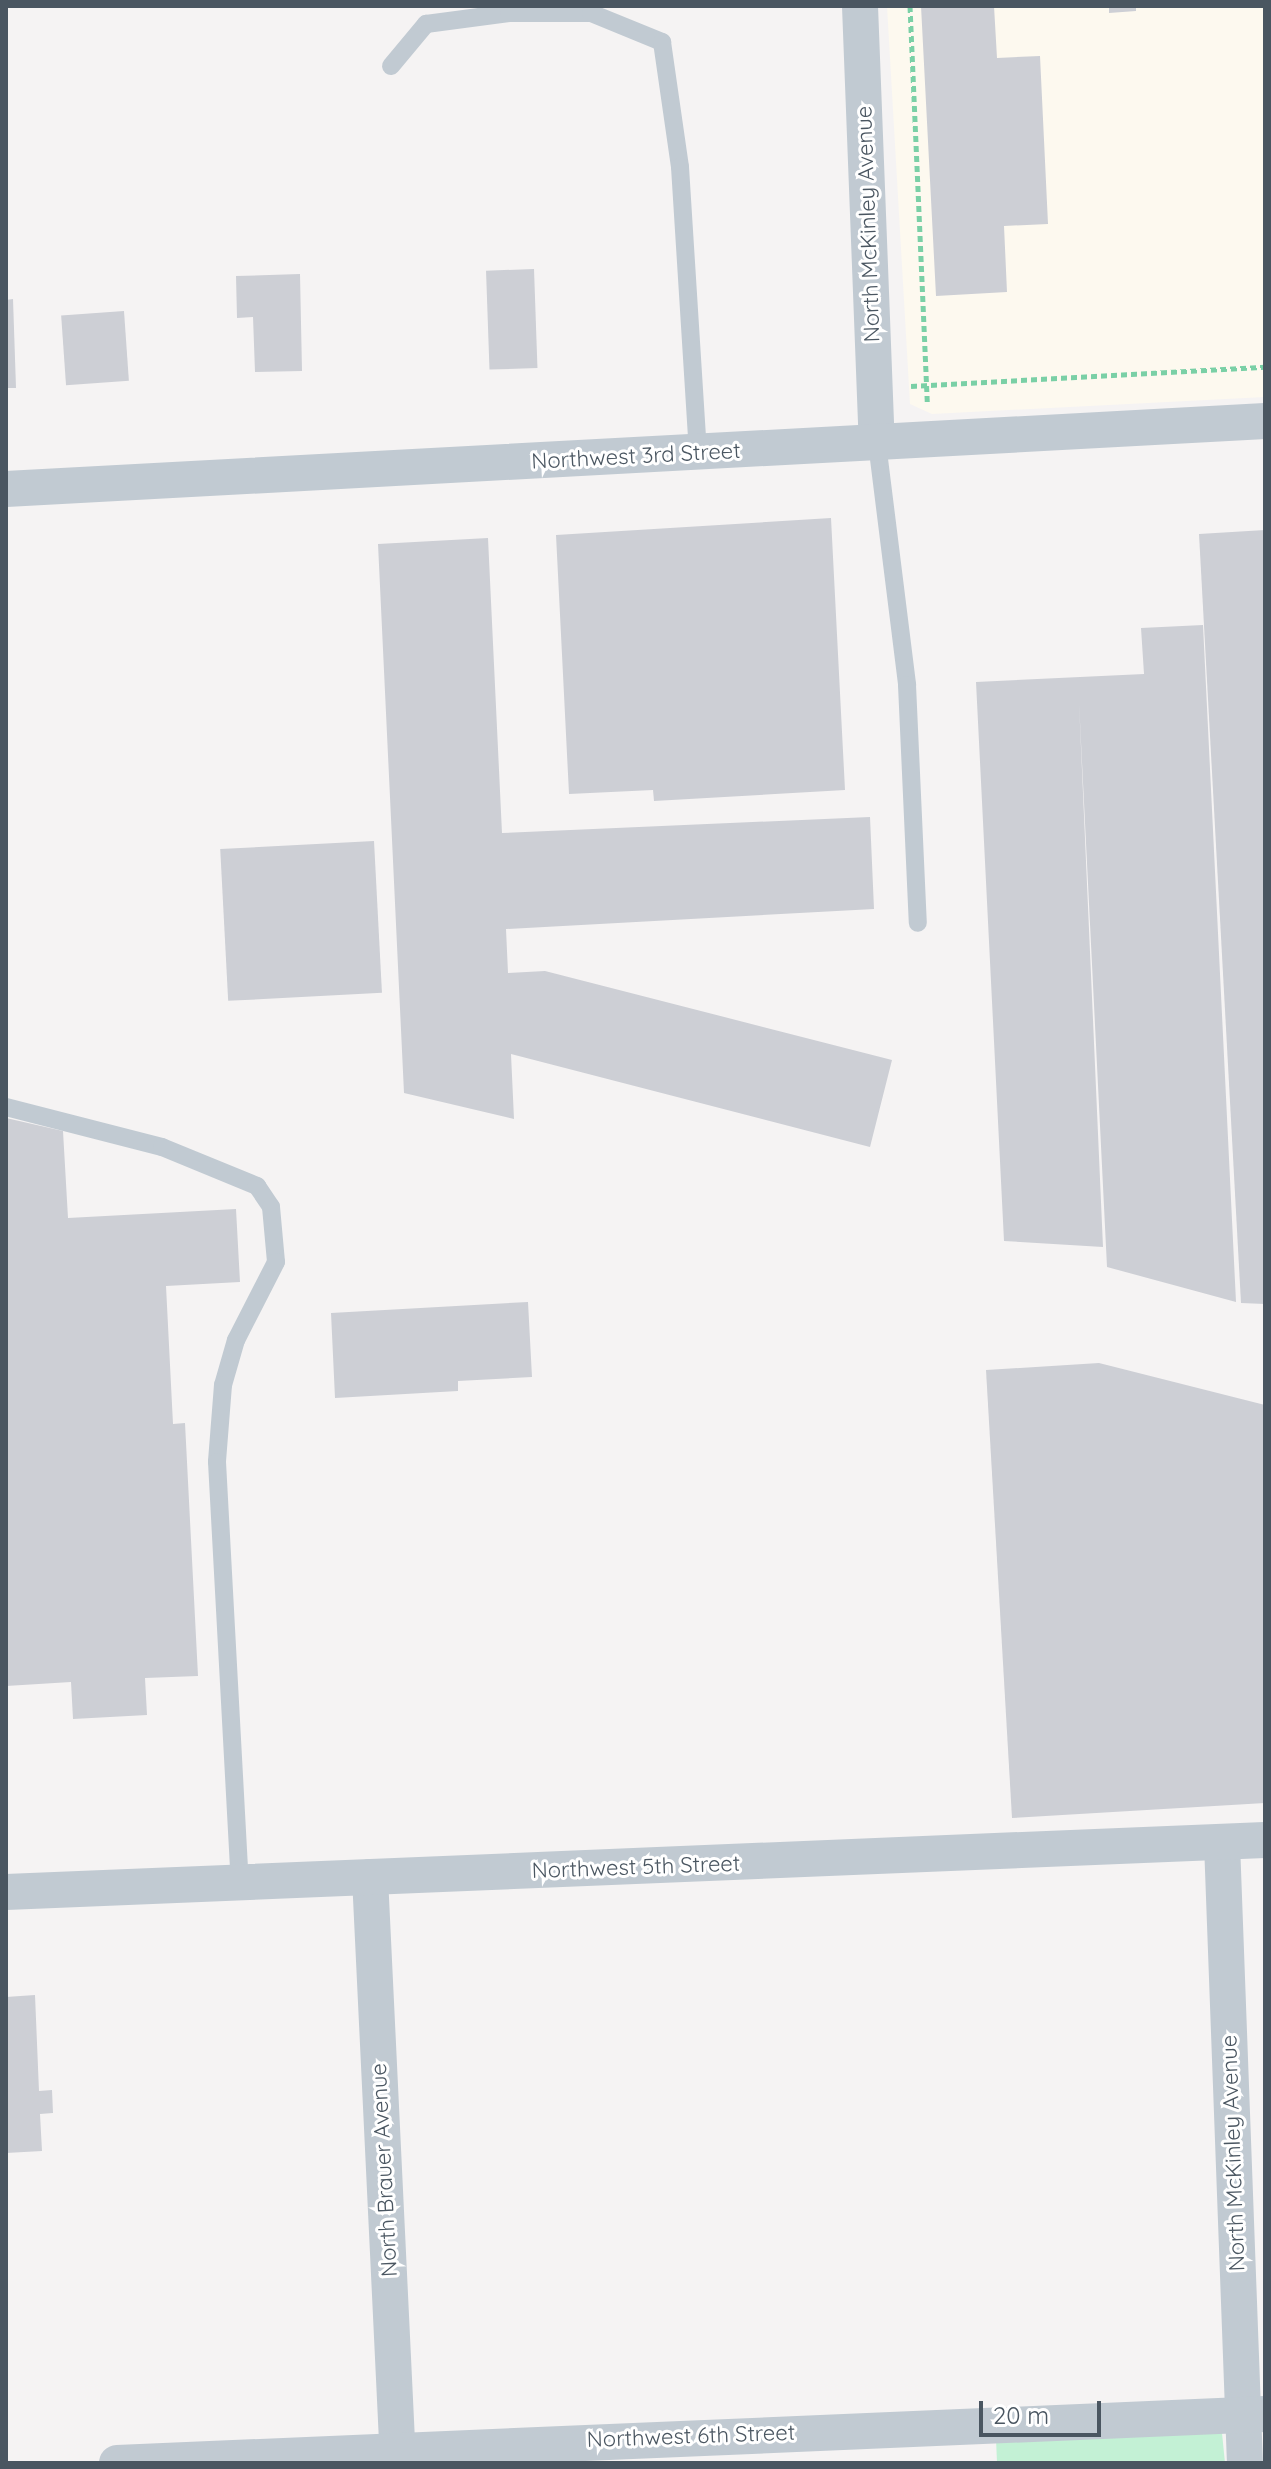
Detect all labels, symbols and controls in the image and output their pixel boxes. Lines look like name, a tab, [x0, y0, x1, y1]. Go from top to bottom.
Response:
street label: North McKinley Avenue	[851, 105, 885, 343]
street label: Northwest 3rd Street	[531, 437, 741, 475]
street label: Northwest 5th Street	[531, 1850, 741, 1884]
street label: North McKinley Avenue	[1216, 2034, 1250, 2272]
street label: North Brauer Avenue	[365, 2062, 403, 2278]
scale bar	[983, 2385, 1105, 2435]
text: 20 m	[993, 2400, 1049, 2430]
street label: Northwest 6th Street	[586, 2419, 796, 2453]

